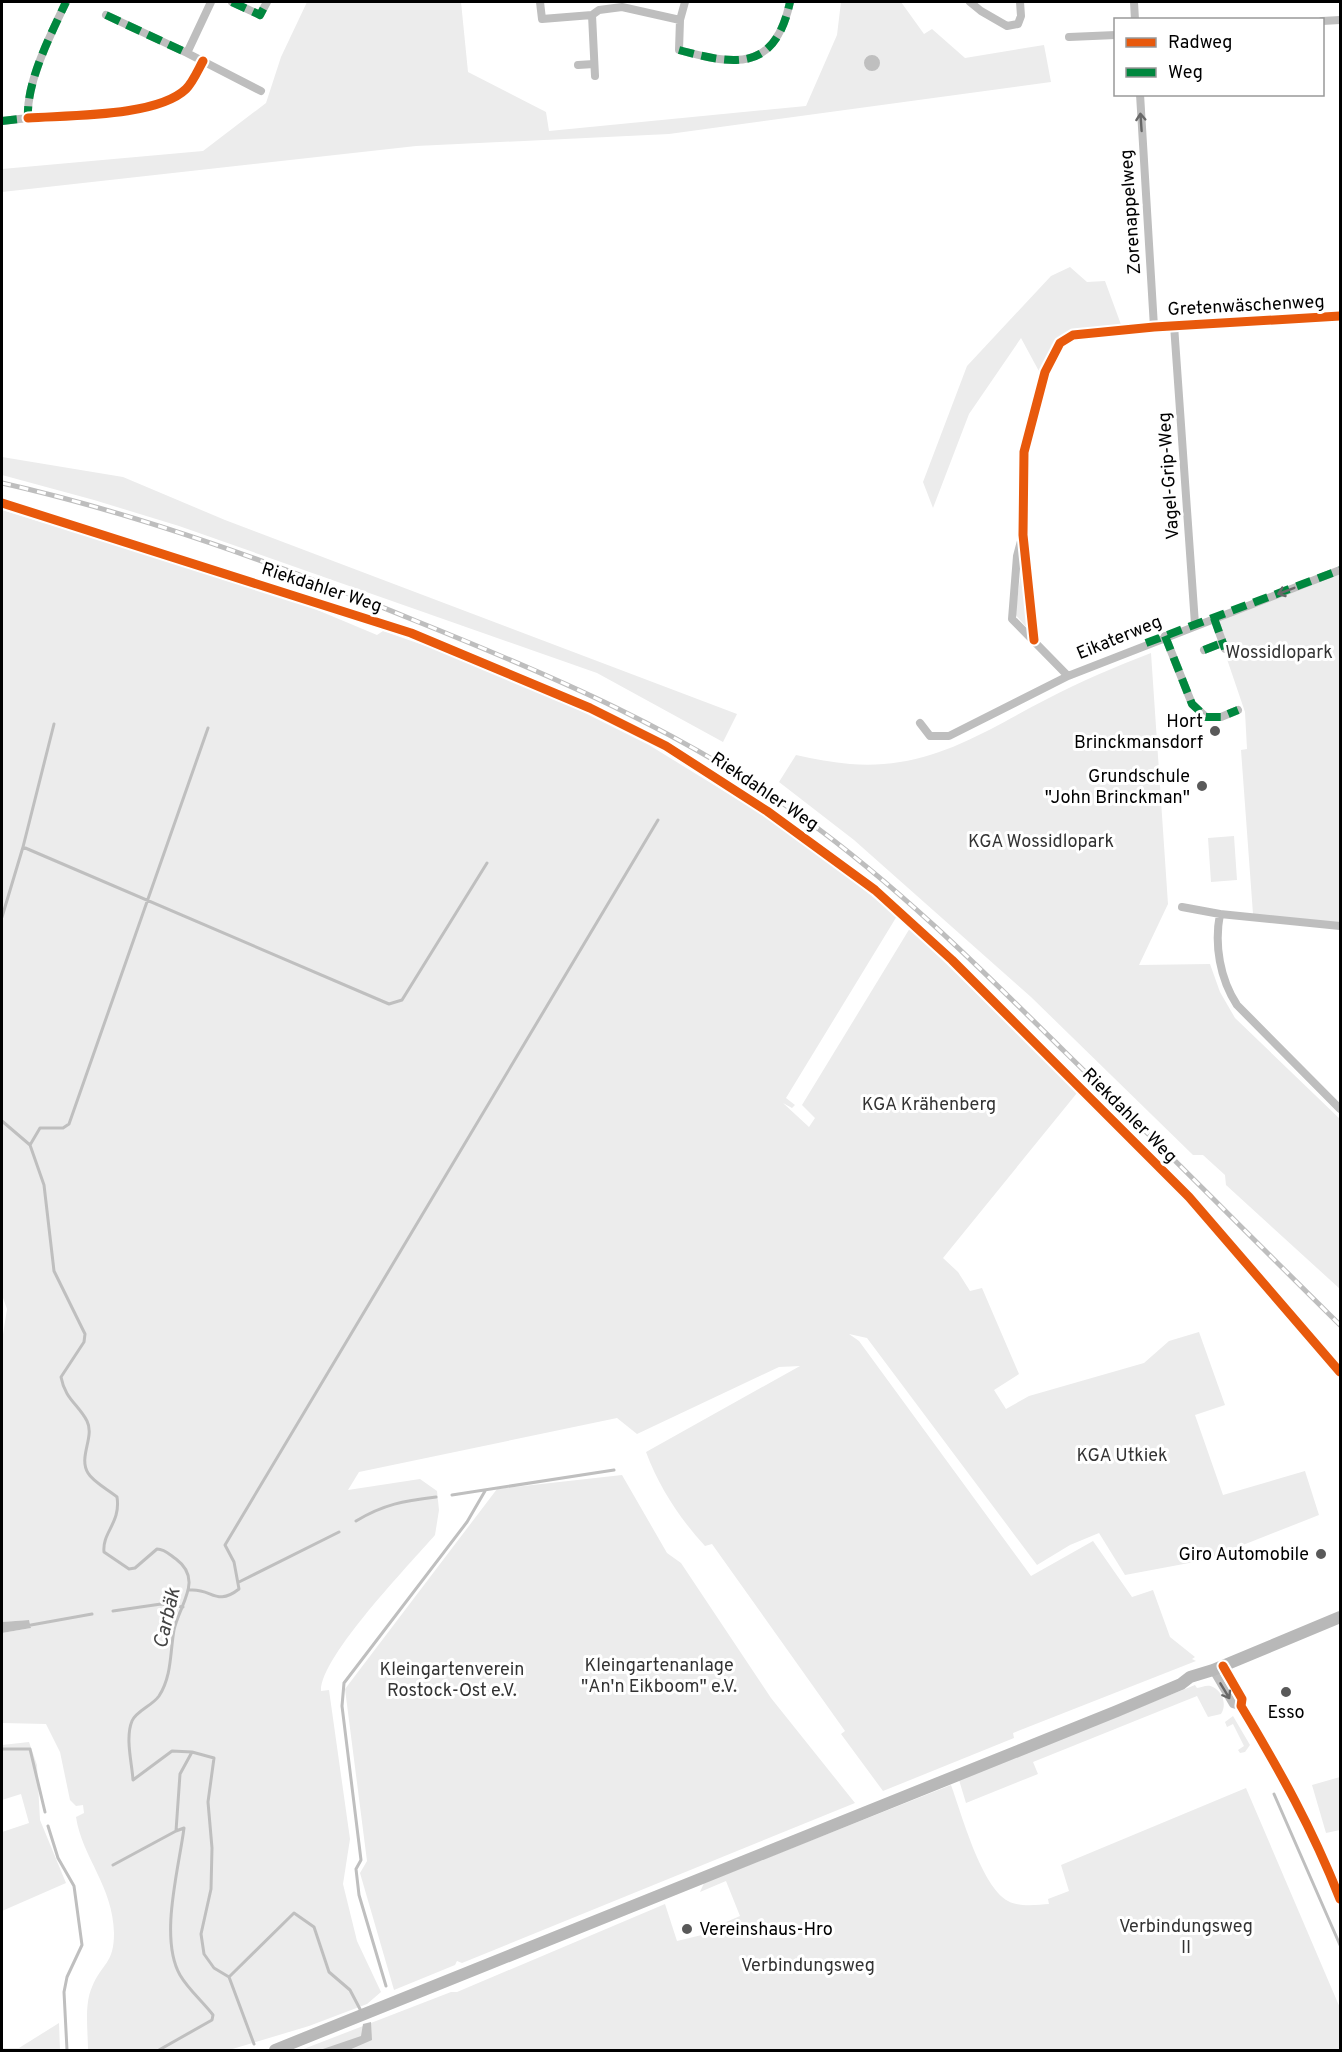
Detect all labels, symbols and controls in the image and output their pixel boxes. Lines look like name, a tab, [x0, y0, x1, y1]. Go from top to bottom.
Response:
legend	[1114, 18, 1324, 96]
text: Radweg	[1168, 32, 1232, 55]
text: Weg	[1168, 62, 1203, 85]
one-way arrow	[1136, 112, 1147, 132]
street label: Zorenappelweg	[1116, 149, 1147, 275]
street label: Gretenwäschenweg	[1167, 291, 1325, 322]
street label: Vagel-Grip-Weg	[1154, 411, 1185, 540]
street label: Riekdahler Weg	[258, 558, 385, 619]
one-way arrow	[1277, 586, 1296, 597]
street label: Eikaterweg	[1074, 611, 1166, 666]
park label: Wossidlopark	[1225, 642, 1333, 665]
place label: Hort Brinckmansdorf	[1074, 711, 1203, 755]
marker: Hort Brinckmansdorf	[1208, 724, 1222, 738]
street label: Riekdahler Weg	[706, 748, 823, 837]
place label: Grundschule "John Brinckman"	[1045, 766, 1190, 810]
marker: Grundschule "John Brinckman"	[1195, 779, 1209, 793]
park label: KGA Wossidlopark	[968, 831, 1114, 854]
street label: Riekdahler Weg	[1076, 1064, 1181, 1169]
park label: KGA Krähenberg	[862, 1094, 996, 1117]
park label: KGA Utkiek	[1076, 1445, 1168, 1468]
place label: Giro Automobile	[1178, 1544, 1309, 1567]
marker: Giro Automobile	[1314, 1547, 1328, 1561]
water label: Carbäk	[148, 1585, 188, 1651]
park label: Kleingartenanlage "An'n Eikboom" e.V.	[581, 1655, 737, 1699]
park label: Kleingartenverein Rostock-Ost e.V.	[379, 1659, 525, 1703]
one-way arrow	[1220, 1682, 1232, 1699]
marker: Esso	[1279, 1685, 1293, 1699]
place label: Esso	[1267, 1702, 1305, 1725]
park label: Verbindungsweg II	[1119, 1916, 1253, 1960]
place label: Vereinshaus-Hro	[699, 1919, 833, 1942]
marker: Vereinshaus-Hro	[680, 1922, 694, 1936]
park label: Verbindungsweg	[741, 1955, 875, 1978]

